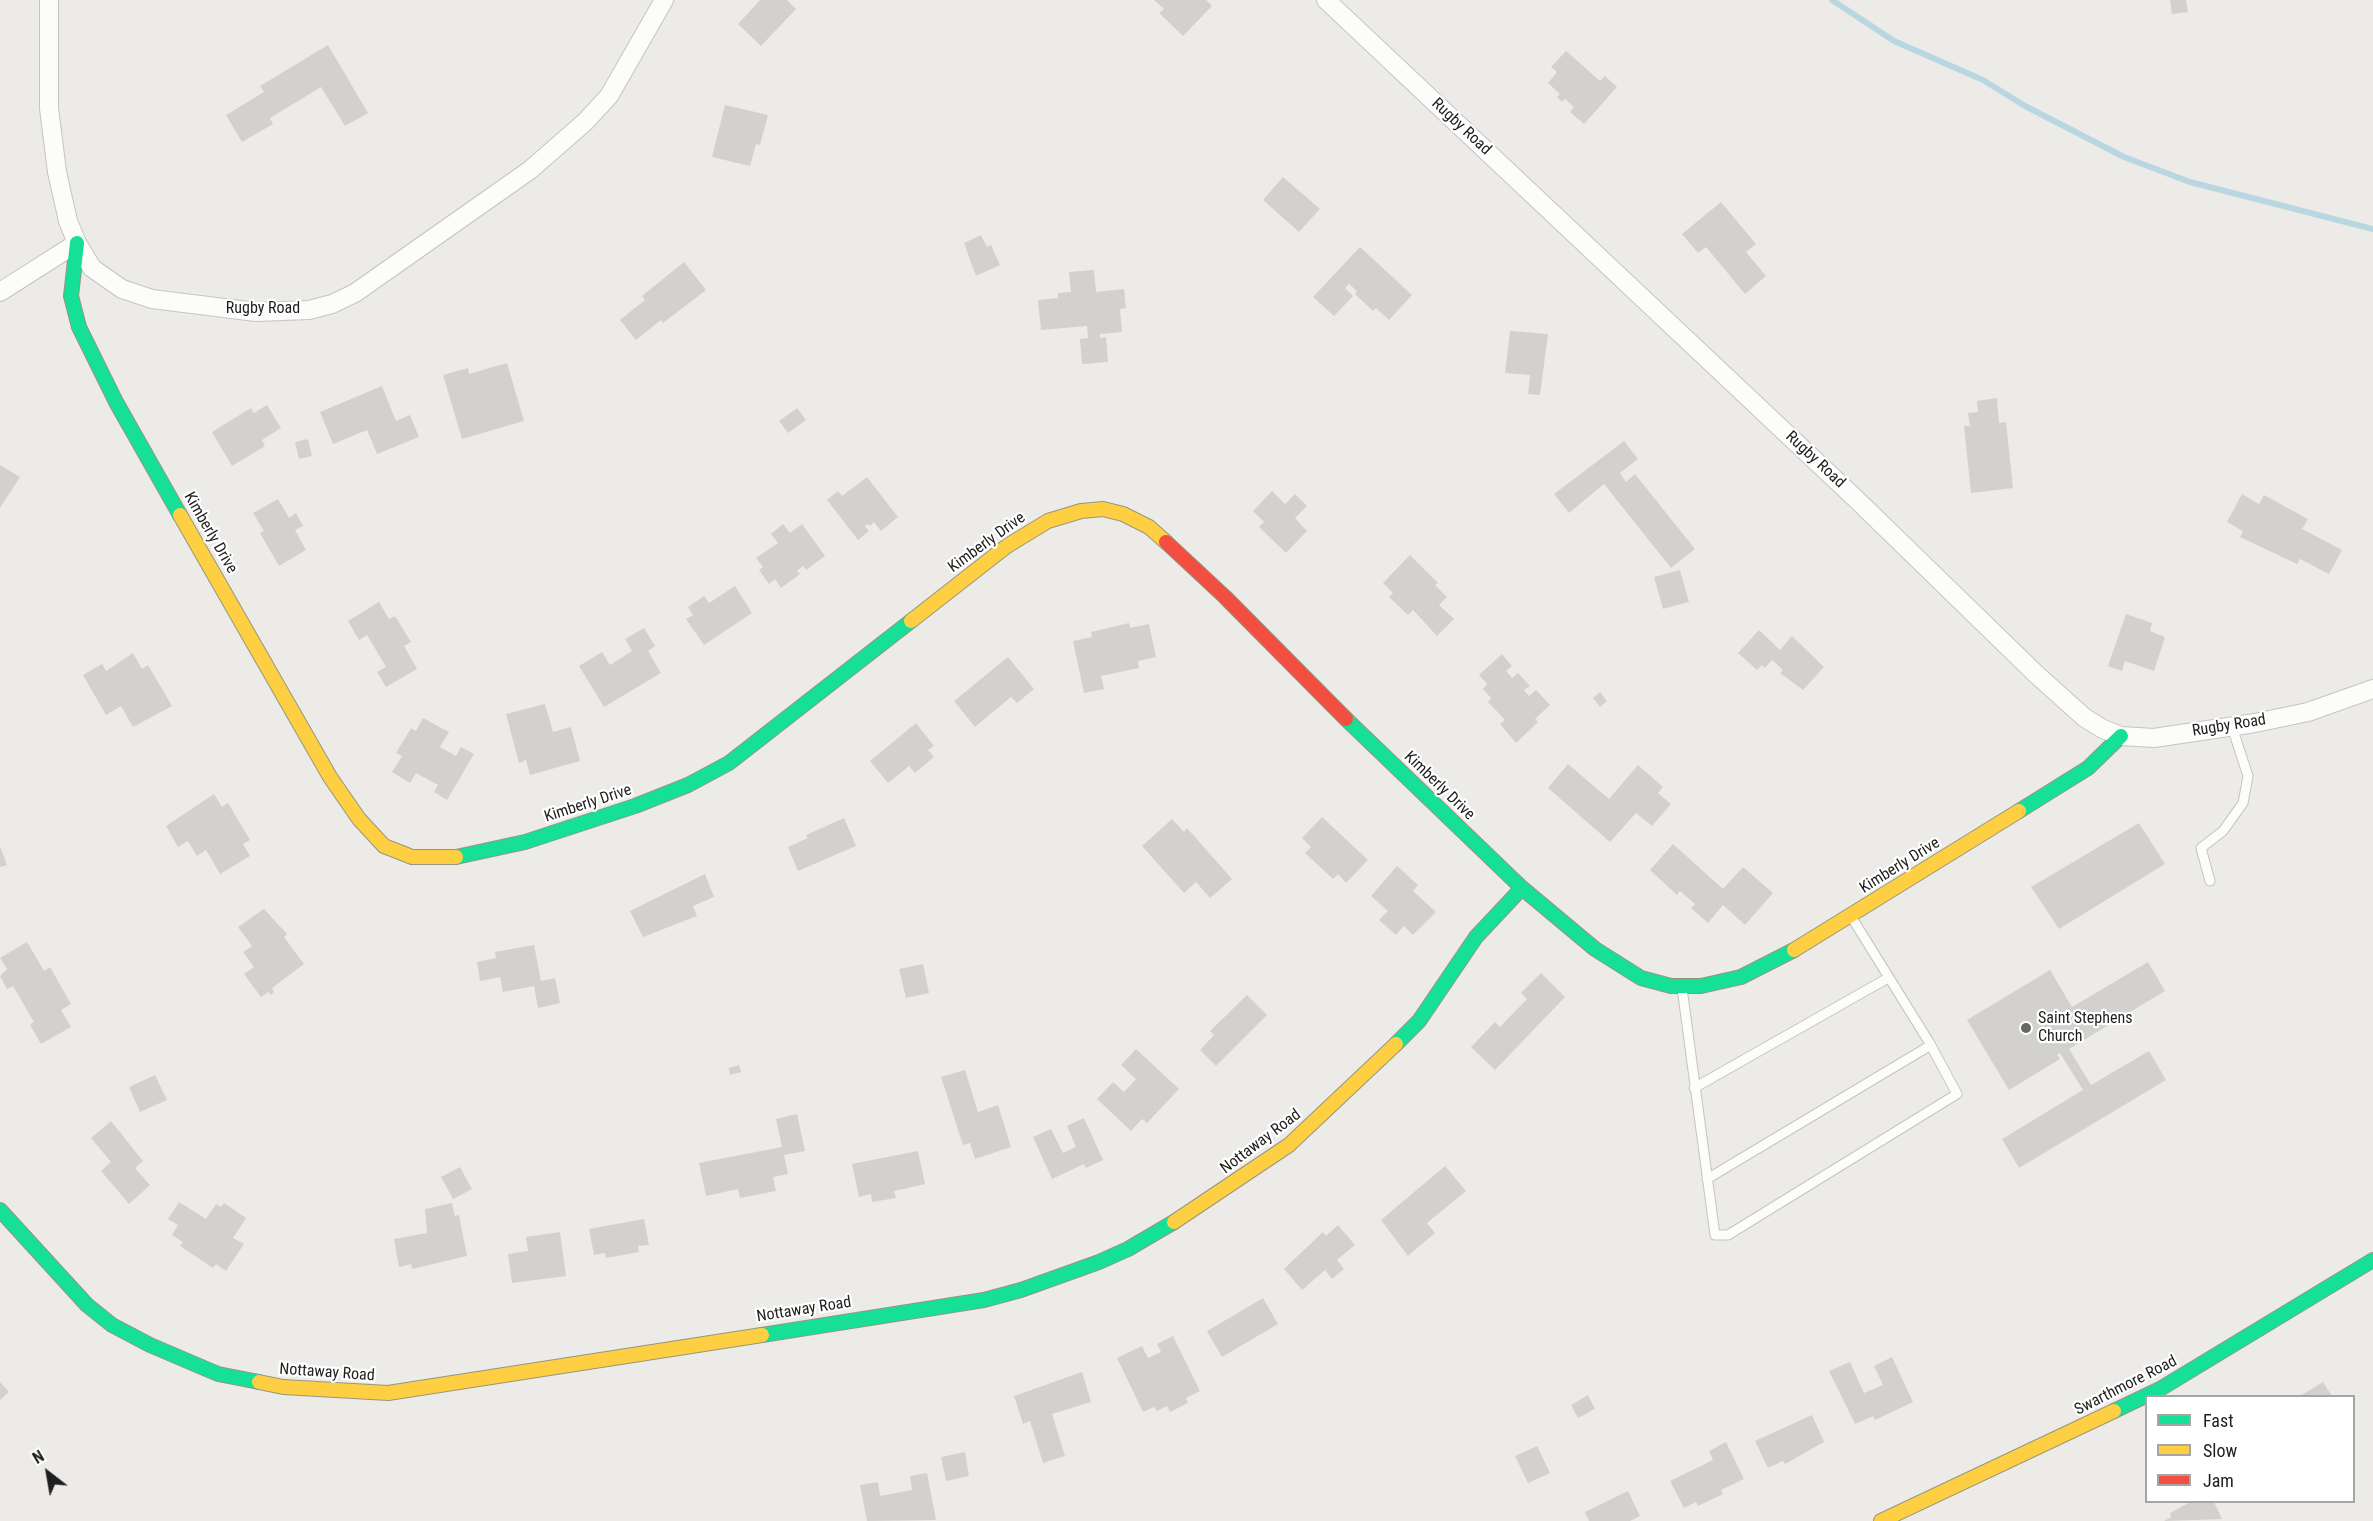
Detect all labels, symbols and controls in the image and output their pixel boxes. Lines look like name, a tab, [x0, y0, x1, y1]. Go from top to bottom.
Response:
street label: Rugby Road	[1427, 95, 1495, 159]
street label: Rugby Road	[226, 299, 300, 319]
street label: Rugby Road	[1781, 428, 1849, 492]
street label: Kimberly Drive	[179, 489, 241, 577]
street label: Kimberly Drive	[945, 509, 1029, 577]
street label: Rugby Road	[2191, 711, 2267, 741]
street label: Kimberly Drive	[1400, 748, 1478, 824]
street label: Kimberly Drive	[542, 781, 634, 827]
street label: Kimberly Drive	[1856, 834, 1944, 898]
place label: Saint Stephens Church	[2038, 1009, 2132, 1047]
marker: Saint Stephens Church	[2019, 1021, 2033, 1035]
street label: Nottaway Road	[1217, 1106, 1305, 1178]
street label: Nottaway Road	[755, 1293, 853, 1327]
street label: Swarthmore Road	[2072, 1352, 2180, 1420]
street label: Nottaway Road	[279, 1360, 375, 1386]
legend	[2145, 1395, 2355, 1503]
text: Fast	[2203, 1410, 2234, 1431]
text: Slow	[2203, 1440, 2237, 1461]
north arrow	[18, 1443, 78, 1503]
text: N	[29, 1446, 48, 1468]
text: Jam	[2203, 1470, 2234, 1491]

